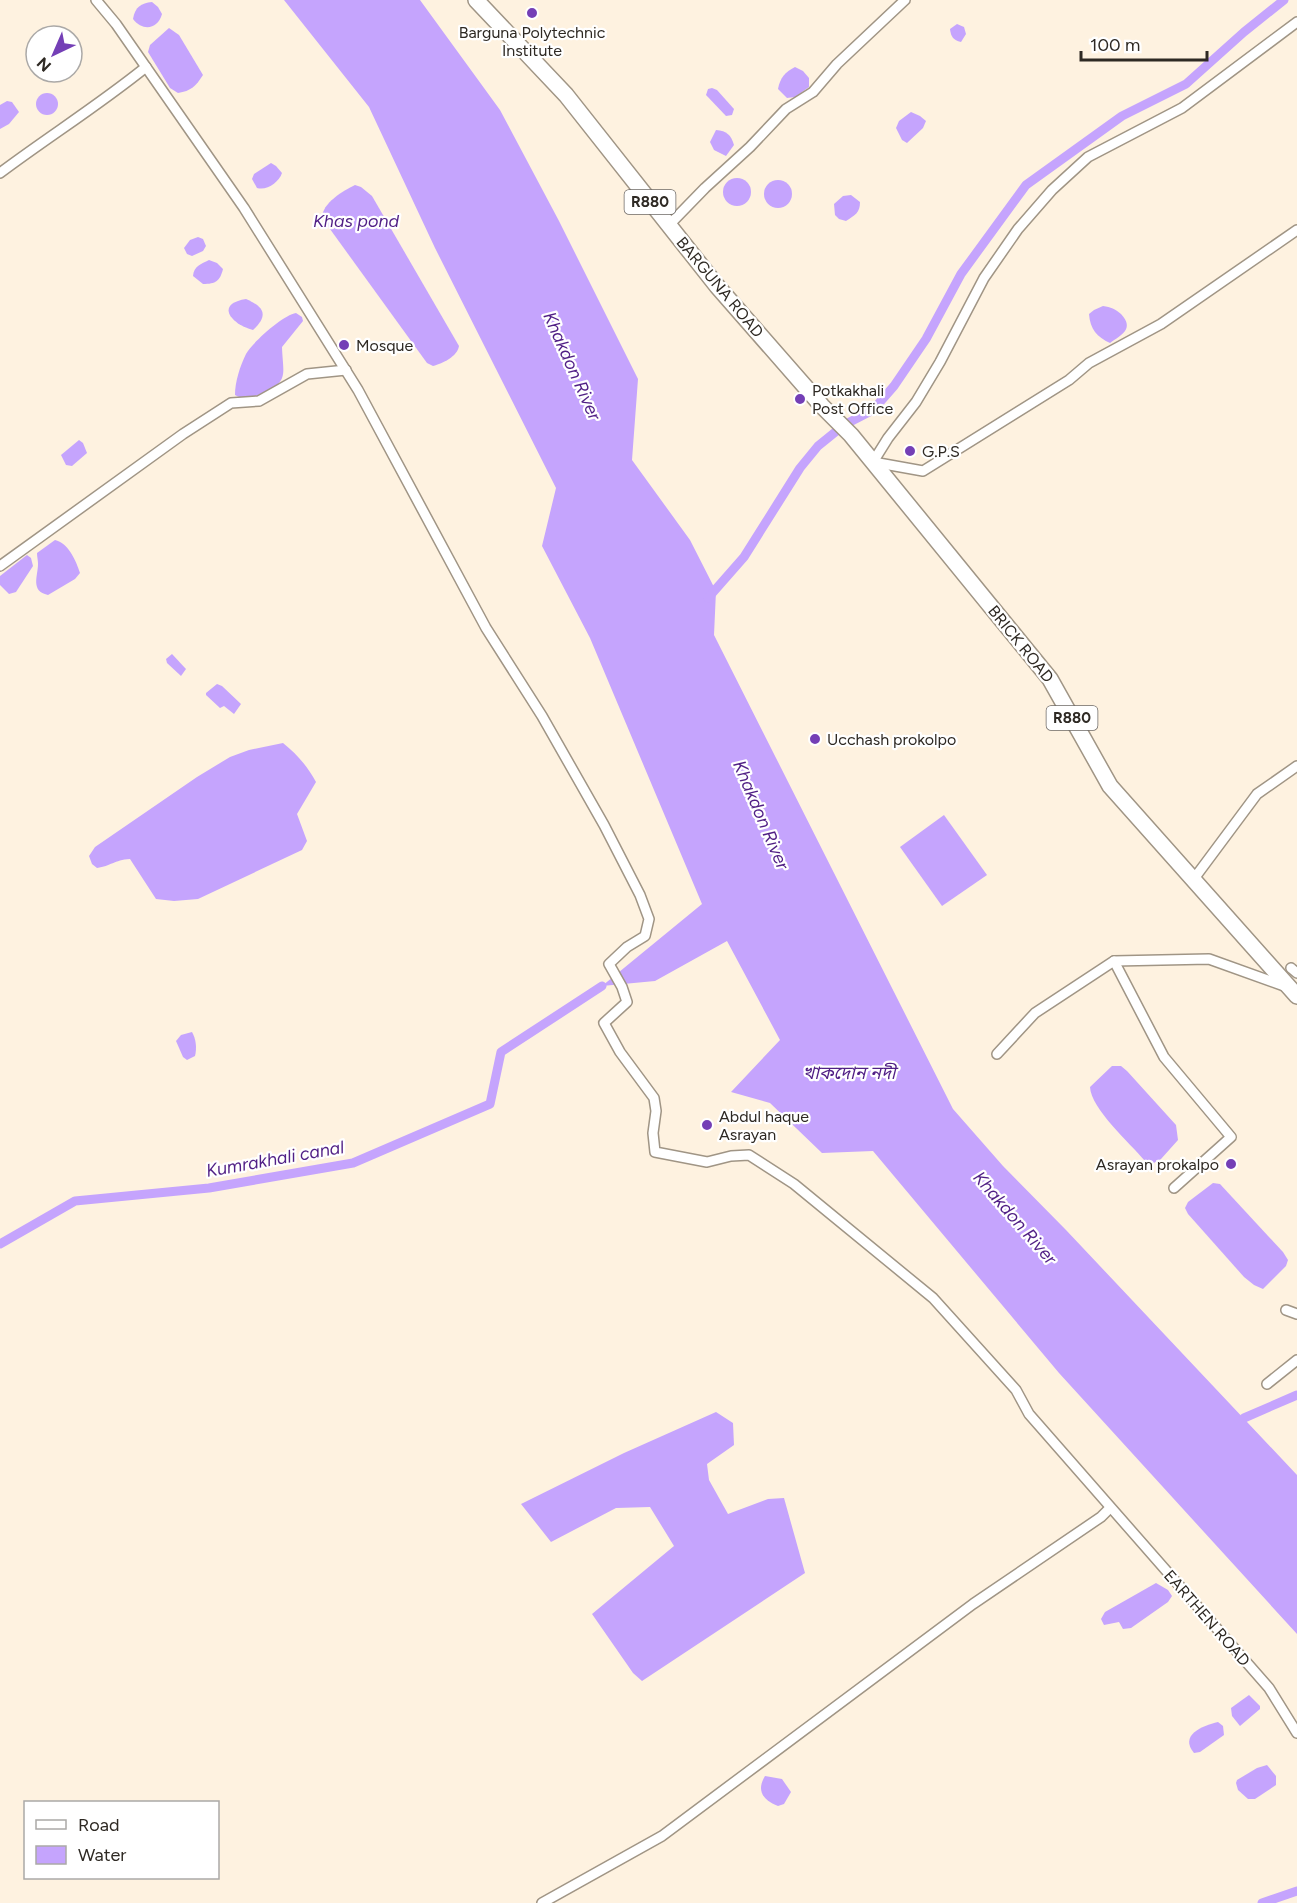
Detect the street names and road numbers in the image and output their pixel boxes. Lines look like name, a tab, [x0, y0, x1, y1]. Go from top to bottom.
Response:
road number: R880	[624, 190, 676, 214]
street label: BARGUNA ROAD	[672, 233, 768, 341]
street label: BRICK ROAD	[984, 602, 1058, 686]
road number: R880	[1046, 706, 1098, 730]
street label: EARTHEN ROAD	[1160, 1566, 1254, 1670]

